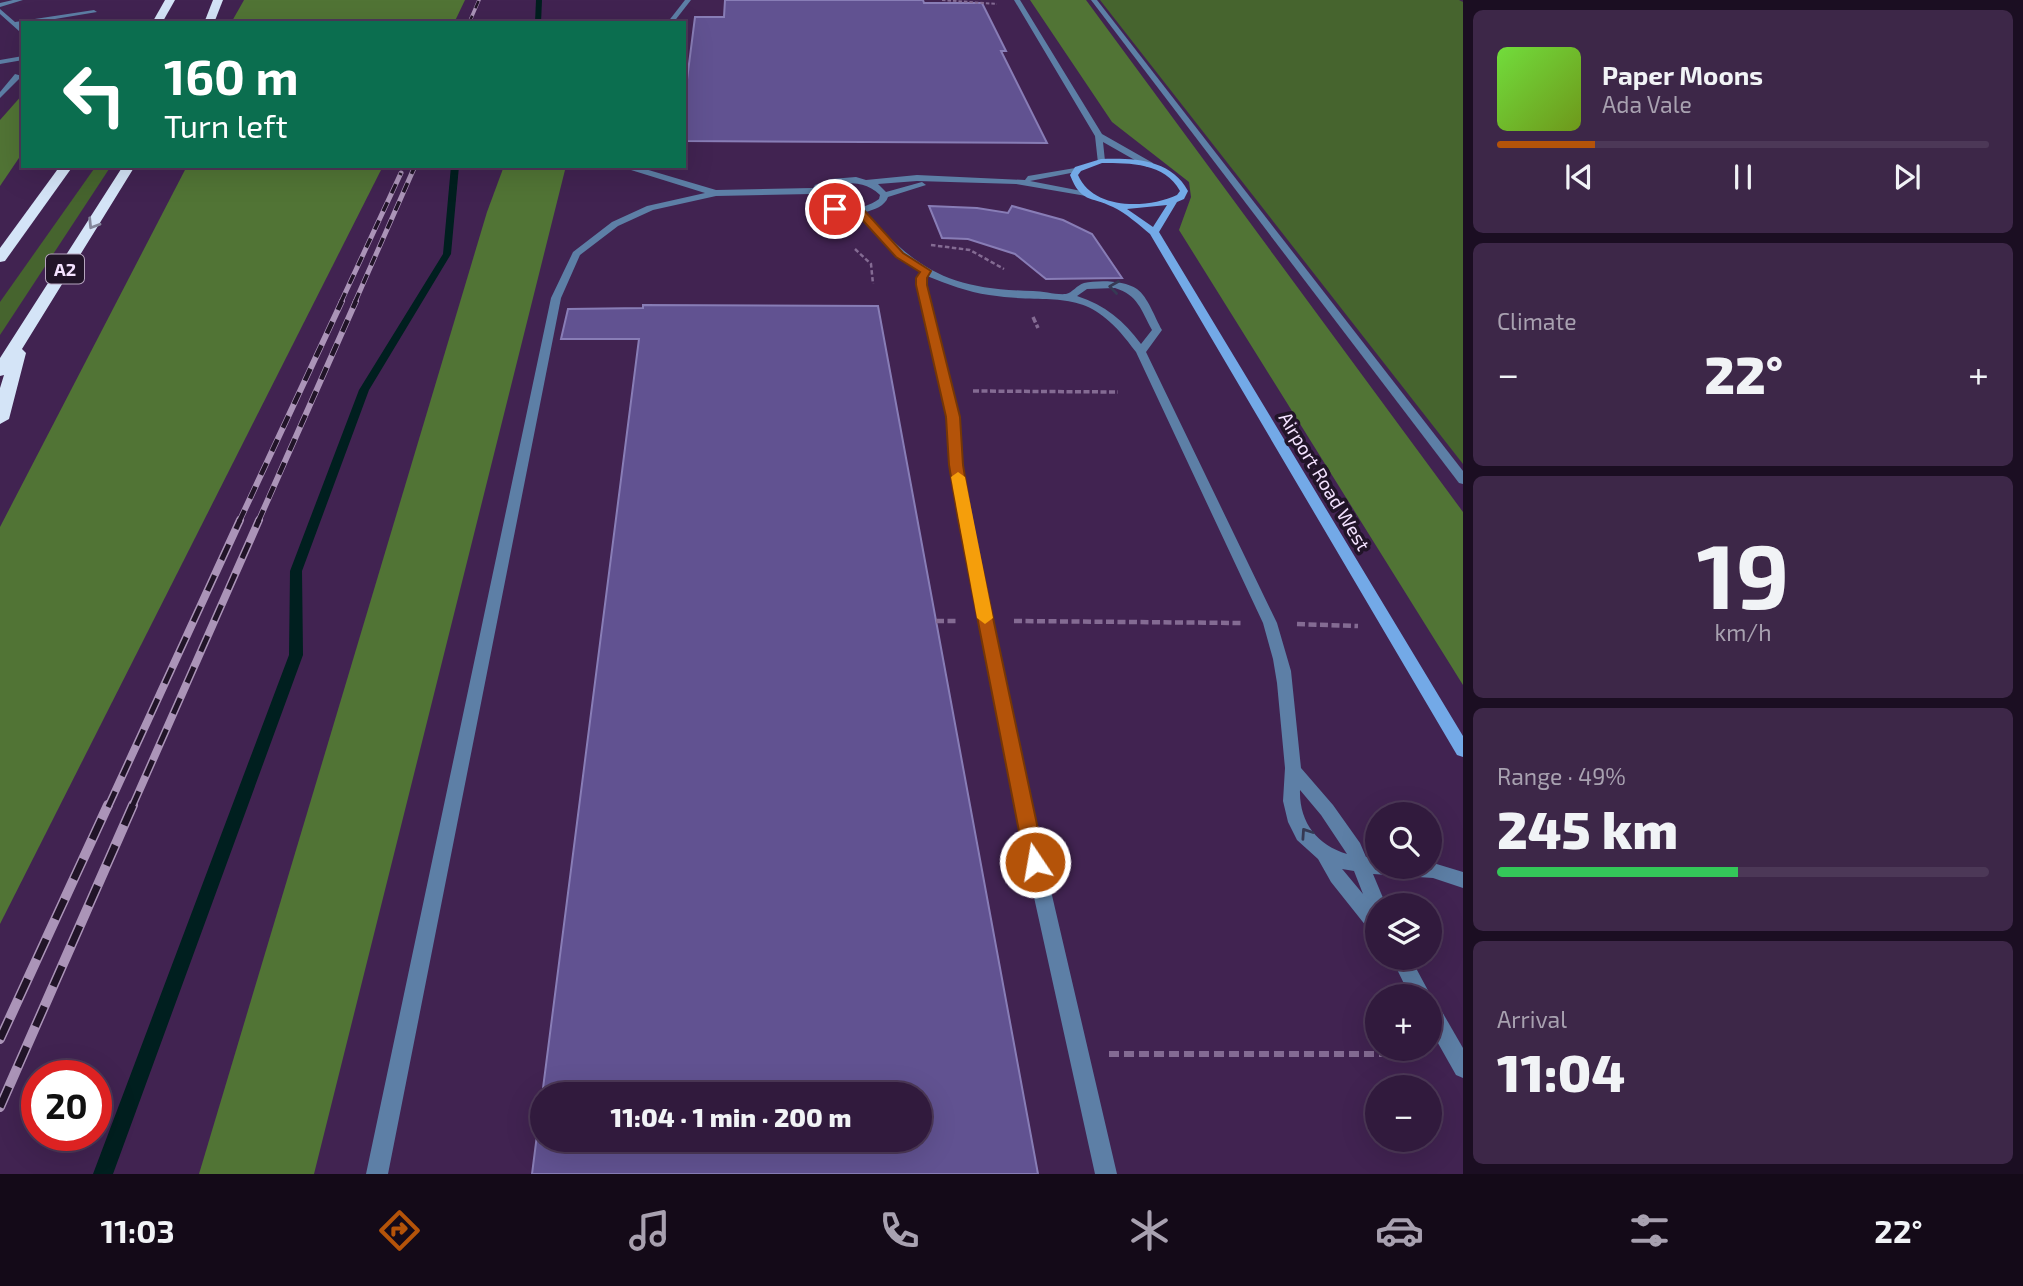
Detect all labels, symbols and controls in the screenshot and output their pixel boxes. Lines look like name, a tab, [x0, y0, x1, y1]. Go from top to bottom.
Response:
text: 160 m	[164, 46, 299, 105]
icon: left	[49, 49, 140, 140]
text: Paper Moons	[1602, 59, 1763, 90]
text: Ada Vale	[1602, 90, 1692, 118]
text: Turn left	[164, 106, 288, 144]
icon: previous	[1560, 158, 1598, 196]
icon: pause	[1724, 158, 1762, 196]
icon: next	[1888, 158, 1926, 196]
pin	[805, 179, 865, 239]
icon: arrive	[816, 190, 854, 228]
one-way arrow	[89, 217, 102, 230]
road number: A2	[46, 255, 84, 284]
one-way arrow	[1108, 279, 1120, 294]
text: Climate	[1497, 307, 1577, 335]
text: 22°	[1704, 342, 1783, 404]
text: −	[1497, 350, 1519, 396]
text: +	[1968, 350, 1989, 396]
street label: Airport Road West	[1275, 408, 1375, 554]
text: 19	[1696, 518, 1790, 627]
text: km/h	[1714, 618, 1772, 646]
text: Range · 49%	[1497, 762, 1626, 790]
text: 245 km	[1497, 797, 1678, 859]
map controls	[1365, 802, 1442, 1152]
button: search	[1365, 802, 1442, 879]
position arrow	[998, 825, 1072, 899]
one-way arrow	[1301, 828, 1314, 841]
button: layers	[1365, 893, 1442, 970]
button: +	[1365, 984, 1442, 1061]
text: Arrival	[1497, 1005, 1567, 1033]
text: 11:04	[1497, 1040, 1625, 1102]
speed limit sign: 20	[21, 1060, 112, 1151]
button: −	[1365, 1075, 1442, 1152]
text: 11:04 · 1 min · 200 m	[611, 1101, 851, 1132]
icon: directions	[375, 1206, 424, 1255]
icon: music	[625, 1206, 674, 1255]
icon: phone	[875, 1206, 924, 1255]
icon: climate	[1125, 1206, 1174, 1255]
icon: car	[1375, 1206, 1424, 1255]
icon: filters	[1625, 1206, 1674, 1255]
text: 11:03	[100, 1211, 175, 1249]
text: 22°	[1874, 1211, 1923, 1249]

